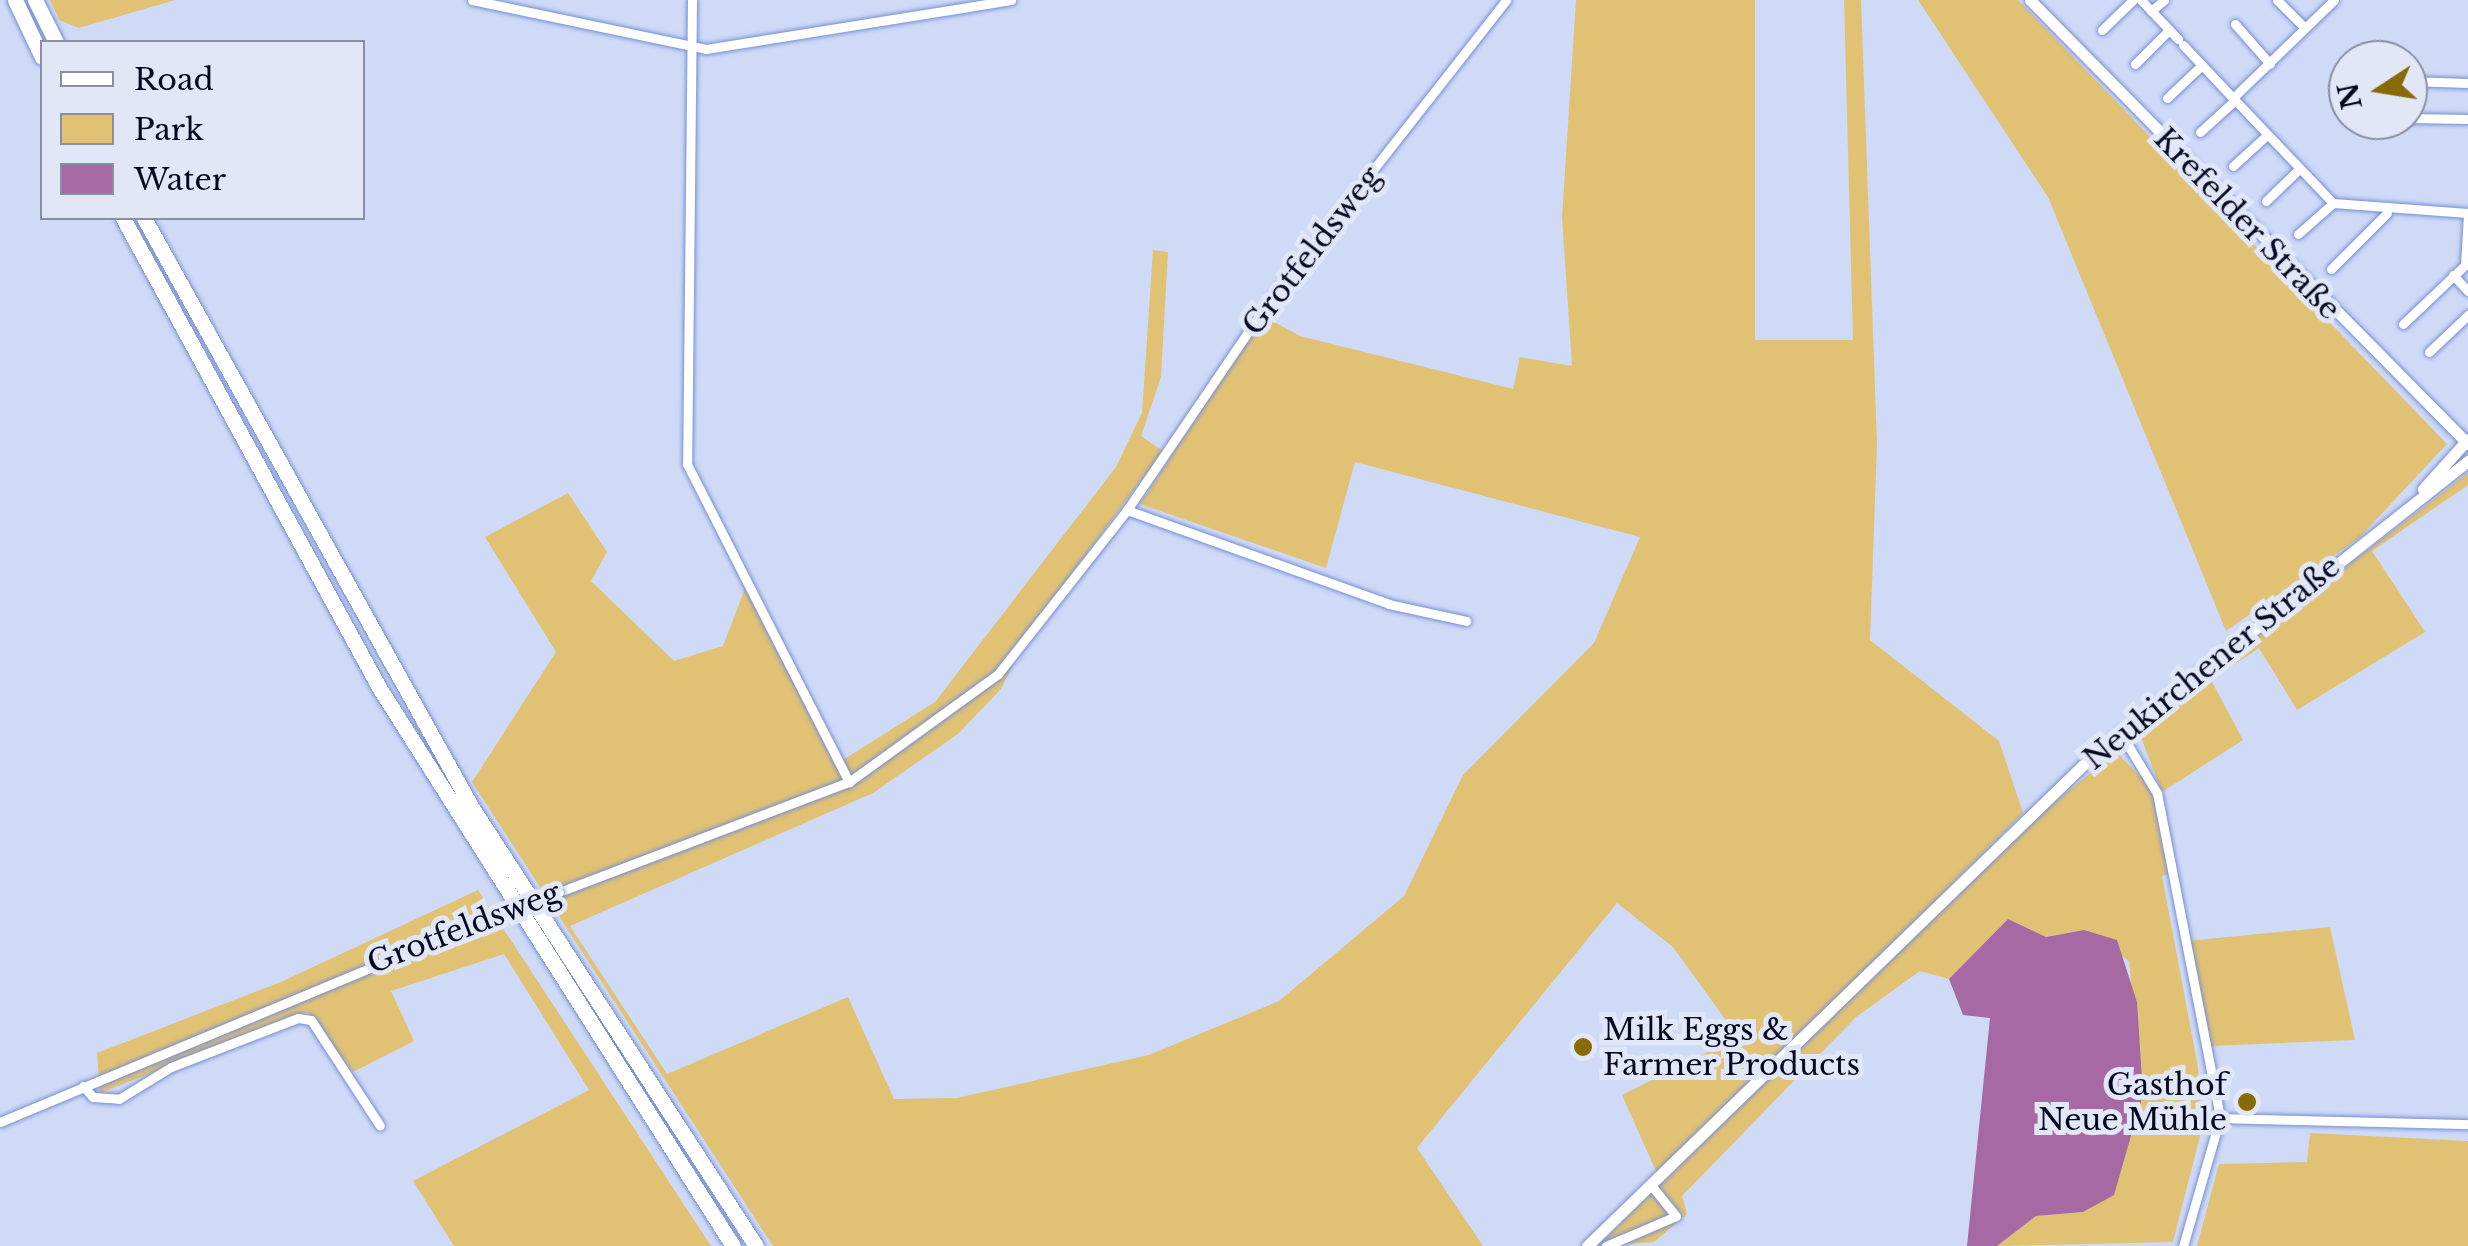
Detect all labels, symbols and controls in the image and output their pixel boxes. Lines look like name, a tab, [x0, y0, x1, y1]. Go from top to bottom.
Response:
legend	[40, 40, 365, 220]
north arrow	[2328, 40, 2428, 140]
text: Road	[134, 61, 214, 98]
text: N	[2330, 79, 2370, 112]
text: Park	[134, 111, 204, 148]
street label: Krefelder Straße	[2146, 120, 2348, 328]
street label: Grotfeldsweg	[1235, 160, 1389, 342]
text: Water	[134, 161, 226, 198]
street label: Neukirchener Straße	[2076, 548, 2348, 778]
street label: Grotfeldsweg	[362, 875, 566, 981]
place label: Milk Eggs & Farmer Products	[1603, 1012, 1861, 1082]
marker: Milk Eggs & Farmer Products	[1572, 1036, 1594, 1058]
place label: Gasthof Neue Mühle	[2038, 1067, 2227, 1138]
marker: Gasthof Neue Mühle	[2236, 1091, 2258, 1113]

